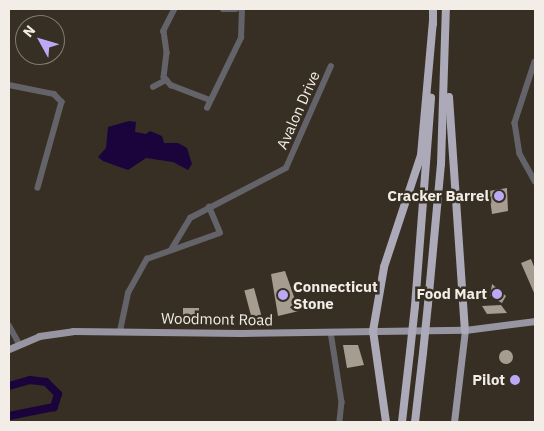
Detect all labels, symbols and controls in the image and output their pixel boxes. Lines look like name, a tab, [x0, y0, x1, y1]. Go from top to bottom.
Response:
north arrow	[15, 15, 65, 65]
text: N	[19, 22, 39, 41]
street label: Avalon Drive	[273, 68, 323, 152]
place label: Cracker Barrel	[387, 187, 489, 205]
marker: Cracker Barrel	[493, 190, 505, 202]
place label: Connecticut Stone	[293, 277, 378, 312]
place label: Food Mart	[416, 285, 487, 303]
marker: Food Mart	[491, 288, 503, 300]
marker: Connecticut Stone	[277, 289, 289, 301]
street label: Woodmont Road	[161, 309, 273, 329]
place label: Pilot	[472, 371, 505, 389]
marker: Pilot	[509, 374, 521, 386]

